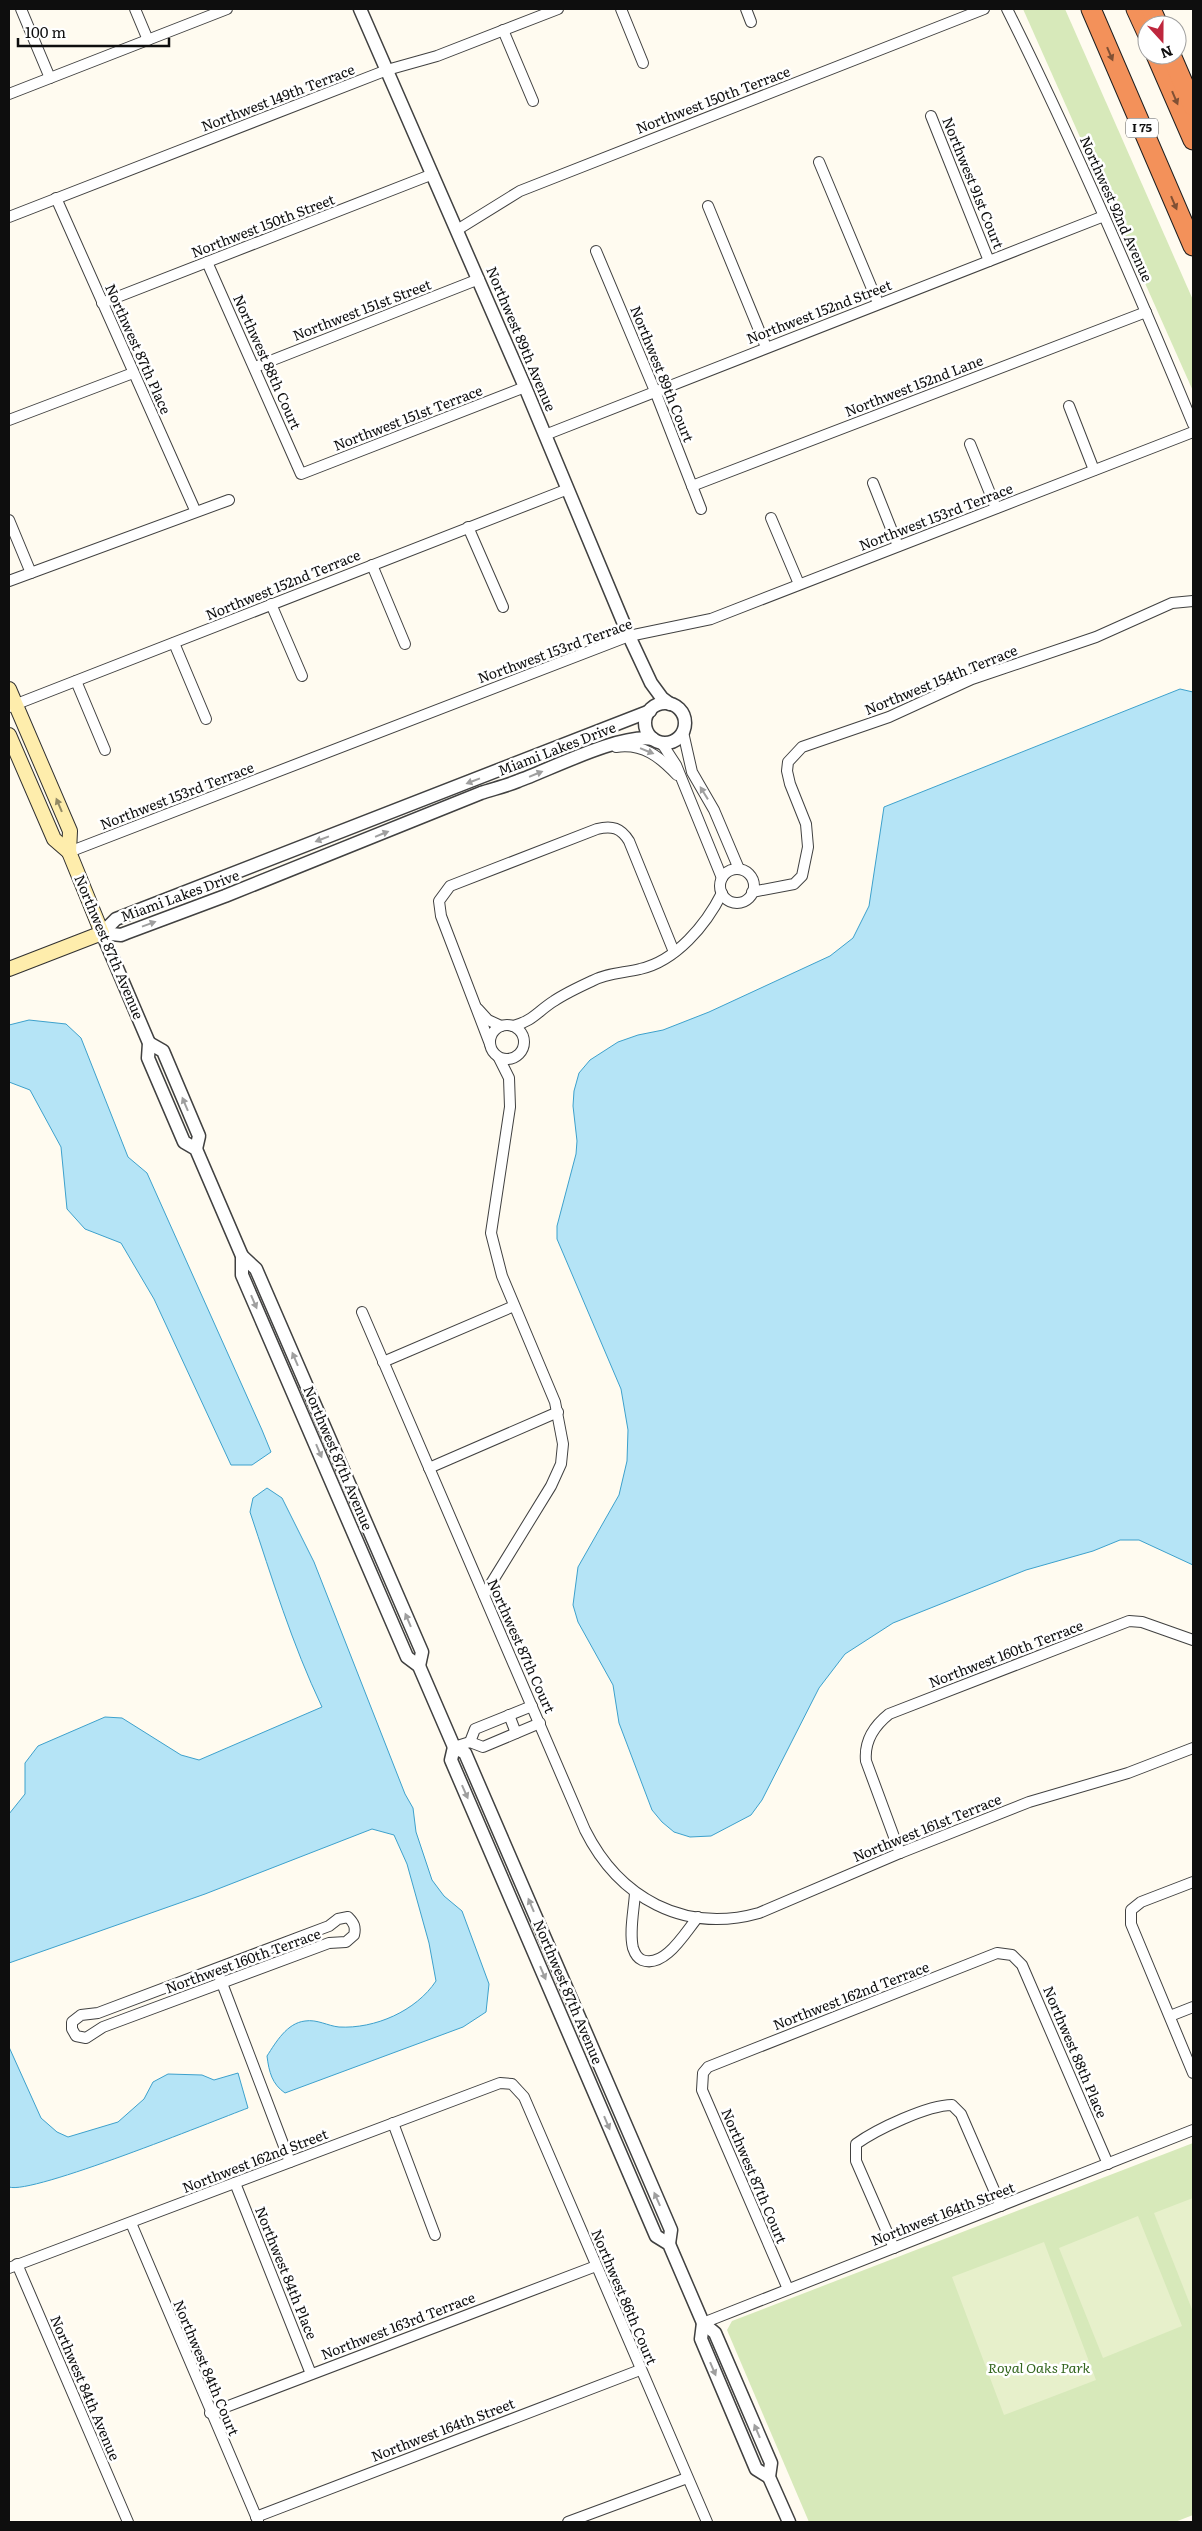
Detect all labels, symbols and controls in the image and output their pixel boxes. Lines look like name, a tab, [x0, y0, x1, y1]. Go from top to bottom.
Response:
scale bar	[18, 15, 169, 47]
north arrow	[1137, 15, 1187, 65]
text: 100 m	[25, 20, 66, 43]
text: N	[1158, 42, 1176, 65]
one-way arrow	[1107, 46, 1114, 61]
street label: Northwest 149th Terrace	[198, 59, 357, 136]
street label: Northwest 150th Terrace	[633, 60, 793, 138]
one-way arrow	[1171, 91, 1179, 105]
street label: Northwest 91st Court	[938, 114, 1010, 252]
road number: I 75	[1126, 119, 1158, 138]
street label: Northwest 92nd Avenue	[1076, 133, 1158, 285]
street label: Northwest 150th Street	[188, 188, 338, 262]
one-way arrow	[1171, 196, 1179, 210]
street label: Northwest 89th Avenue	[482, 263, 562, 414]
street label: Northwest 151st Street	[290, 273, 434, 345]
street label: Northwest 152nd Street	[743, 274, 894, 348]
street label: Northwest 87th Place	[101, 280, 177, 417]
street label: Northwest 88th Court	[229, 291, 307, 433]
street label: Northwest 89th Court	[626, 302, 700, 445]
street label: Northwest 152nd Lane	[842, 349, 986, 421]
street label: Northwest 151st Terrace	[330, 379, 485, 455]
street label: Northwest 153rd Terrace	[856, 477, 1015, 555]
street label: Northwest 152nd Terrace	[202, 544, 363, 624]
street label: Northwest 153rd Terrace	[475, 613, 635, 687]
street label: Northwest 154th Terrace	[861, 639, 1020, 719]
street label: Miami Lakes Drive	[495, 716, 618, 780]
one-way arrow	[640, 748, 654, 756]
street label: Northwest 153rd Terrace	[97, 756, 256, 834]
one-way arrow	[528, 770, 543, 778]
one-way arrow	[466, 778, 481, 785]
one-way arrow	[699, 787, 709, 800]
one-way arrow	[54, 798, 62, 812]
one-way arrow	[375, 830, 390, 838]
one-way arrow	[314, 835, 329, 843]
street label: Miami Lakes Drive	[118, 864, 242, 926]
street label: Northwest 87th Avenue	[70, 871, 149, 1022]
one-way arrow	[141, 920, 156, 927]
one-way arrow	[181, 1097, 189, 1111]
one-way arrow	[250, 1295, 258, 1310]
one-way arrow	[291, 1352, 299, 1366]
street label: Northwest 87th Avenue	[299, 1382, 378, 1533]
one-way arrow	[315, 1444, 323, 1458]
street label: Northwest 87th Court	[483, 1575, 561, 1716]
one-way arrow	[404, 1613, 412, 1627]
street label: Northwest 160th Terrace	[925, 1614, 1086, 1692]
one-way arrow	[461, 1785, 469, 1799]
street label: Northwest 161st Terrace	[849, 1788, 1004, 1866]
one-way arrow	[526, 1898, 534, 1912]
street label: Northwest 87th Avenue	[529, 1916, 608, 2067]
street label: Northwest 160th Terrace	[162, 1923, 323, 1998]
street label: Northwest 162nd Terrace	[770, 1956, 932, 2034]
one-way arrow	[540, 1966, 548, 1980]
street label: Northwest 88th Place	[1039, 1983, 1113, 2121]
street label: Northwest 87th Court	[717, 2105, 793, 2247]
one-way arrow	[603, 2116, 611, 2131]
street label: Northwest 162nd Street	[179, 2123, 331, 2197]
street label: Northwest 164th Street	[868, 2176, 1018, 2250]
one-way arrow	[653, 2192, 661, 2206]
street label: Northwest 84th Place	[251, 2203, 323, 2342]
street label: Northwest 86th Court	[587, 2226, 663, 2368]
street label: Northwest 163rd Terrace	[318, 2286, 478, 2364]
street label: Northwest 84th Court	[169, 2297, 245, 2439]
street label: Northwest 84th Avenue	[46, 2312, 126, 2463]
park label: Royal Oaks Park	[988, 2357, 1091, 2377]
one-way arrow	[710, 2362, 718, 2376]
street label: Northwest 164th Street	[368, 2392, 518, 2466]
one-way arrow	[753, 2424, 761, 2438]

